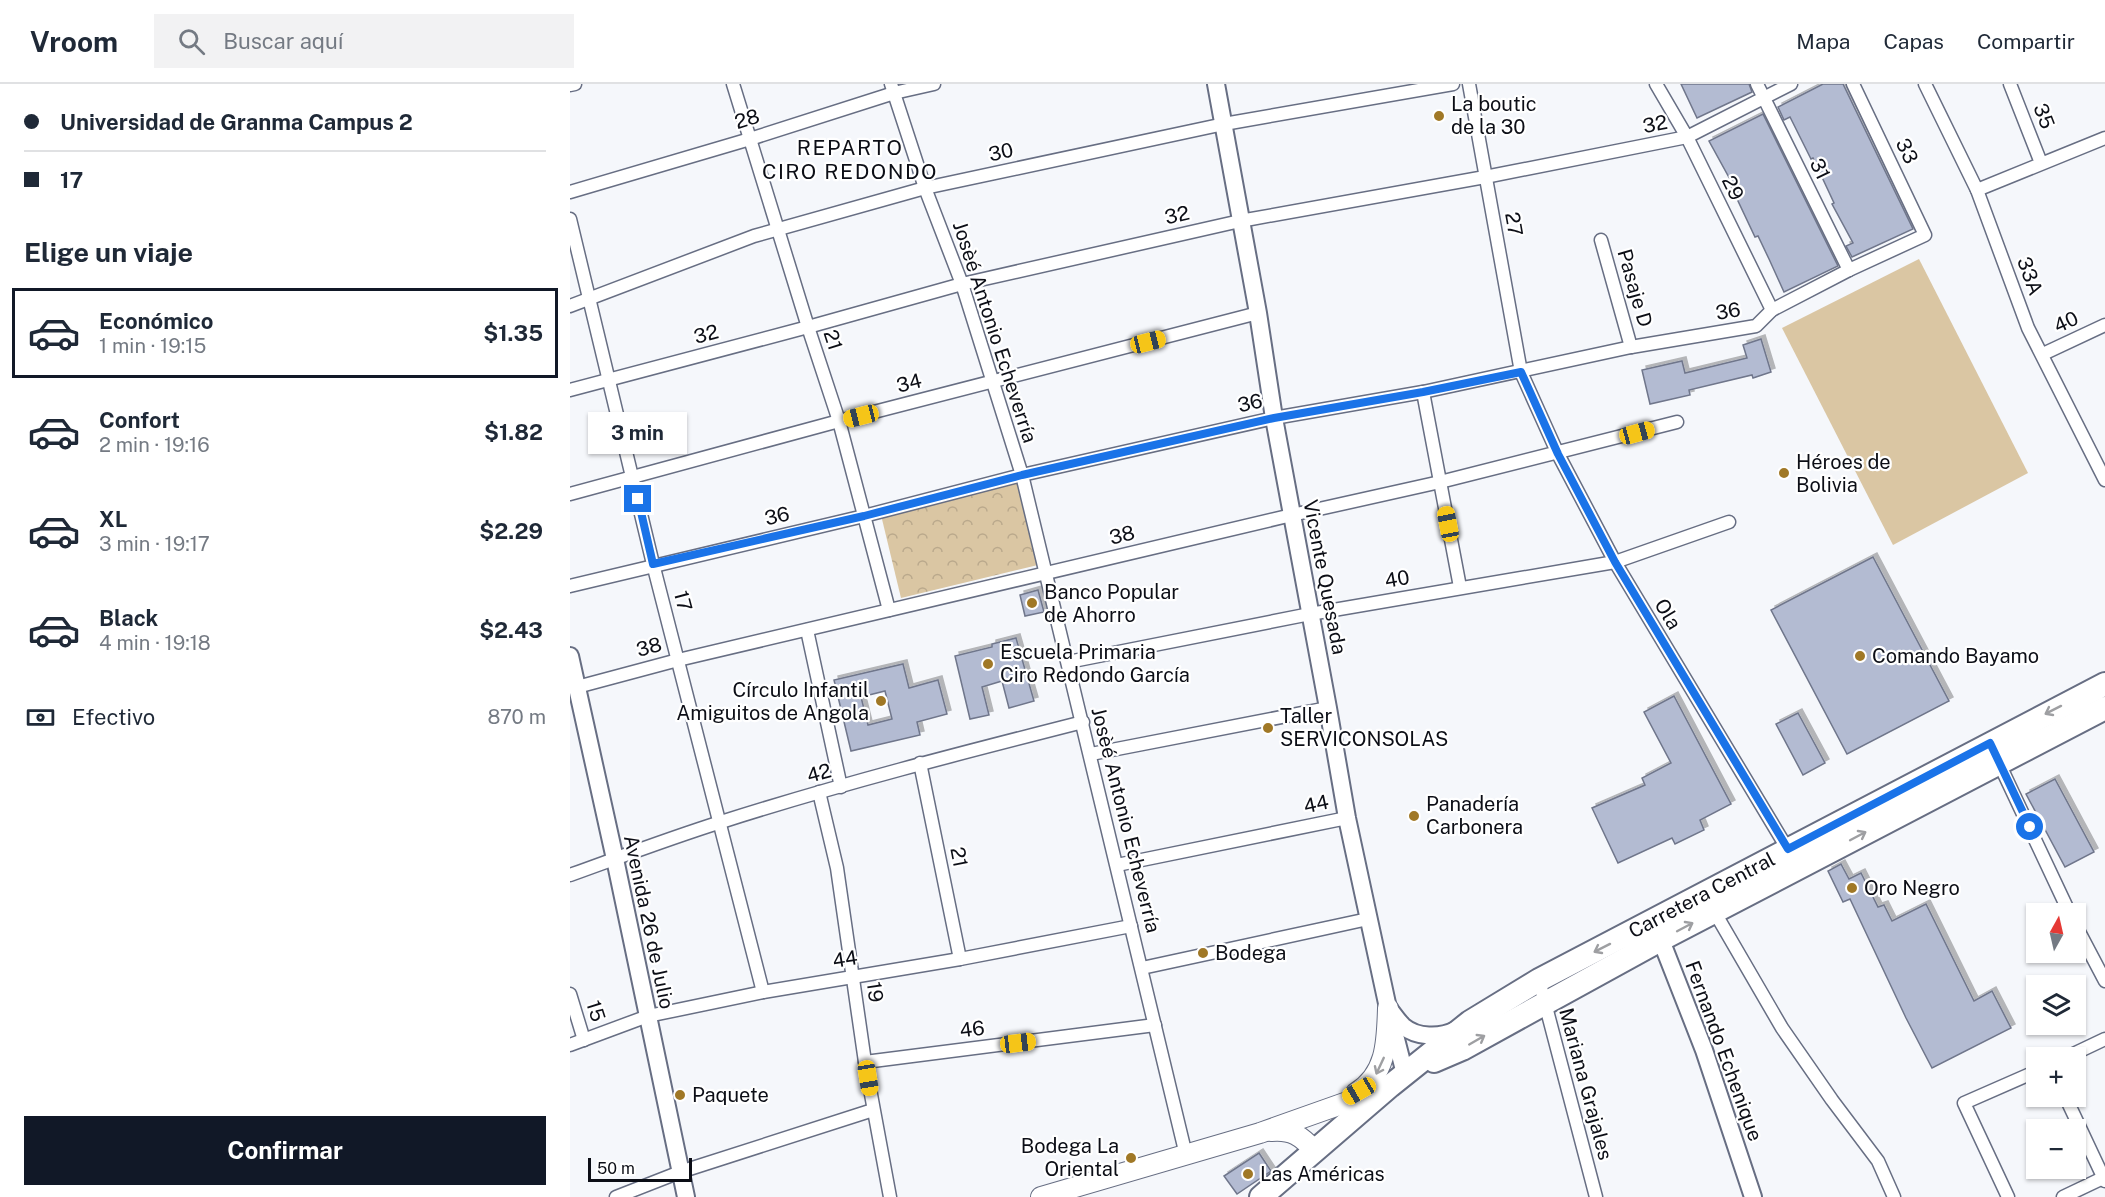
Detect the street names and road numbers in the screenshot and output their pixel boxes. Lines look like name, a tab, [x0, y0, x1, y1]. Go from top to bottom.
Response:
street label: 35	[2028, 100, 2060, 132]
street label: 28	[732, 104, 762, 134]
street label: 32	[1641, 110, 1669, 138]
street label: 33	[1891, 135, 1923, 167]
street label: 30	[986, 138, 1016, 166]
street label: 31	[1805, 154, 1835, 184]
street label: 29	[1717, 172, 1749, 204]
street label: 32	[1162, 201, 1192, 229]
street label: 27	[1500, 210, 1528, 238]
street label: Josèé Antonio Echeverría	[948, 218, 1042, 446]
street label: Pasaje D	[1612, 246, 1658, 330]
street label: 33A	[2012, 253, 2048, 299]
street label: 36	[1714, 297, 1742, 325]
street label: 40	[2050, 306, 2082, 338]
street label: 32	[691, 319, 721, 349]
street label: 21	[818, 327, 848, 353]
street label: 34	[894, 368, 924, 398]
street label: 36	[1235, 389, 1265, 417]
street label: Vicente Quesada	[1298, 498, 1352, 656]
street label: 36	[762, 502, 792, 530]
street label: 38	[1107, 520, 1137, 550]
street label: 40	[1383, 565, 1411, 593]
street label: 17	[669, 588, 697, 614]
street label: Ola	[1650, 594, 1686, 634]
street label: 38	[634, 632, 664, 662]
street label: Josèé Antonio Echeverría	[1086, 705, 1166, 935]
street label: 42	[804, 758, 834, 788]
street label: 44	[1301, 790, 1331, 818]
street label: Avenida 26 de Julio	[619, 833, 679, 1011]
street label: 21	[945, 845, 973, 869]
street label: Carretera Central	[1624, 847, 1779, 943]
street label: 44	[831, 945, 859, 973]
street label: Fernando Echenique	[1680, 958, 1768, 1144]
street label: 19	[862, 980, 888, 1004]
street label: 15	[581, 997, 611, 1025]
street label: Mariana Grajales	[1554, 1005, 1618, 1163]
street label: 46	[958, 1016, 986, 1042]

